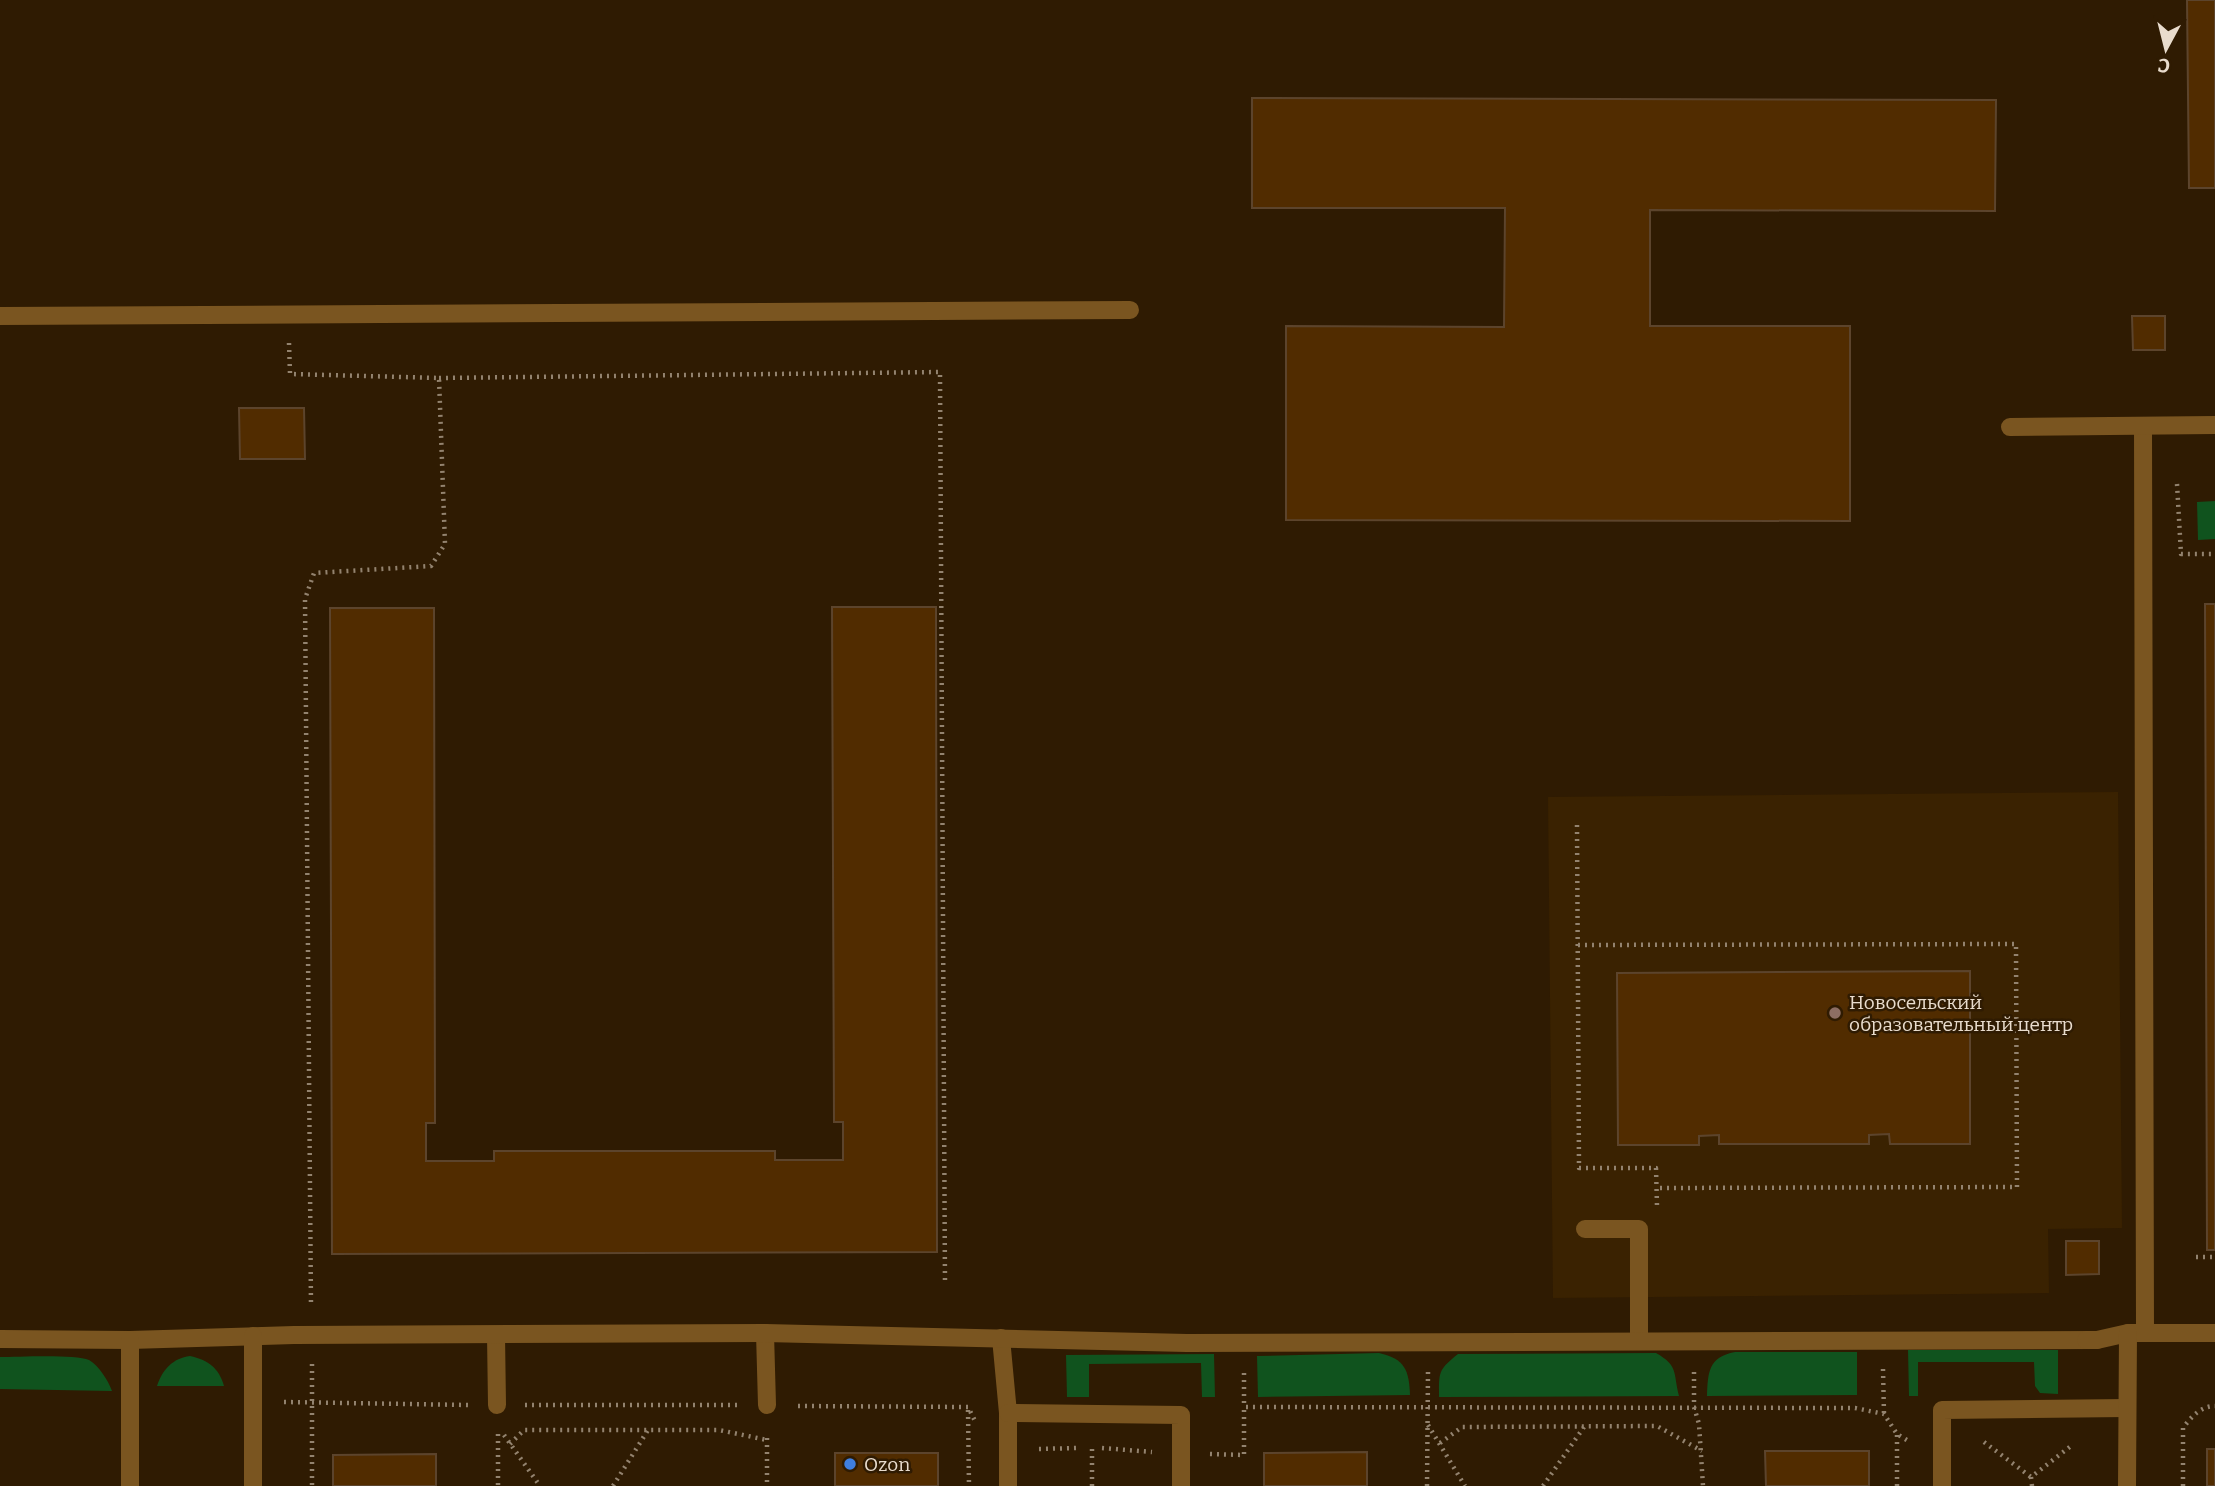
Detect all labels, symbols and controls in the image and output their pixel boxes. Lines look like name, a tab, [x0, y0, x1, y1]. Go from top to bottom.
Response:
north arrow	[2131, 14, 2201, 84]
text: С	[2157, 53, 2171, 78]
place label: Новосельский образовательный центр	[1849, 991, 2073, 1036]
marker: Новосельский образовательный центр	[1827, 1005, 1843, 1021]
place label: Ozon	[864, 1453, 910, 1476]
marker: Ozon	[842, 1456, 858, 1472]

